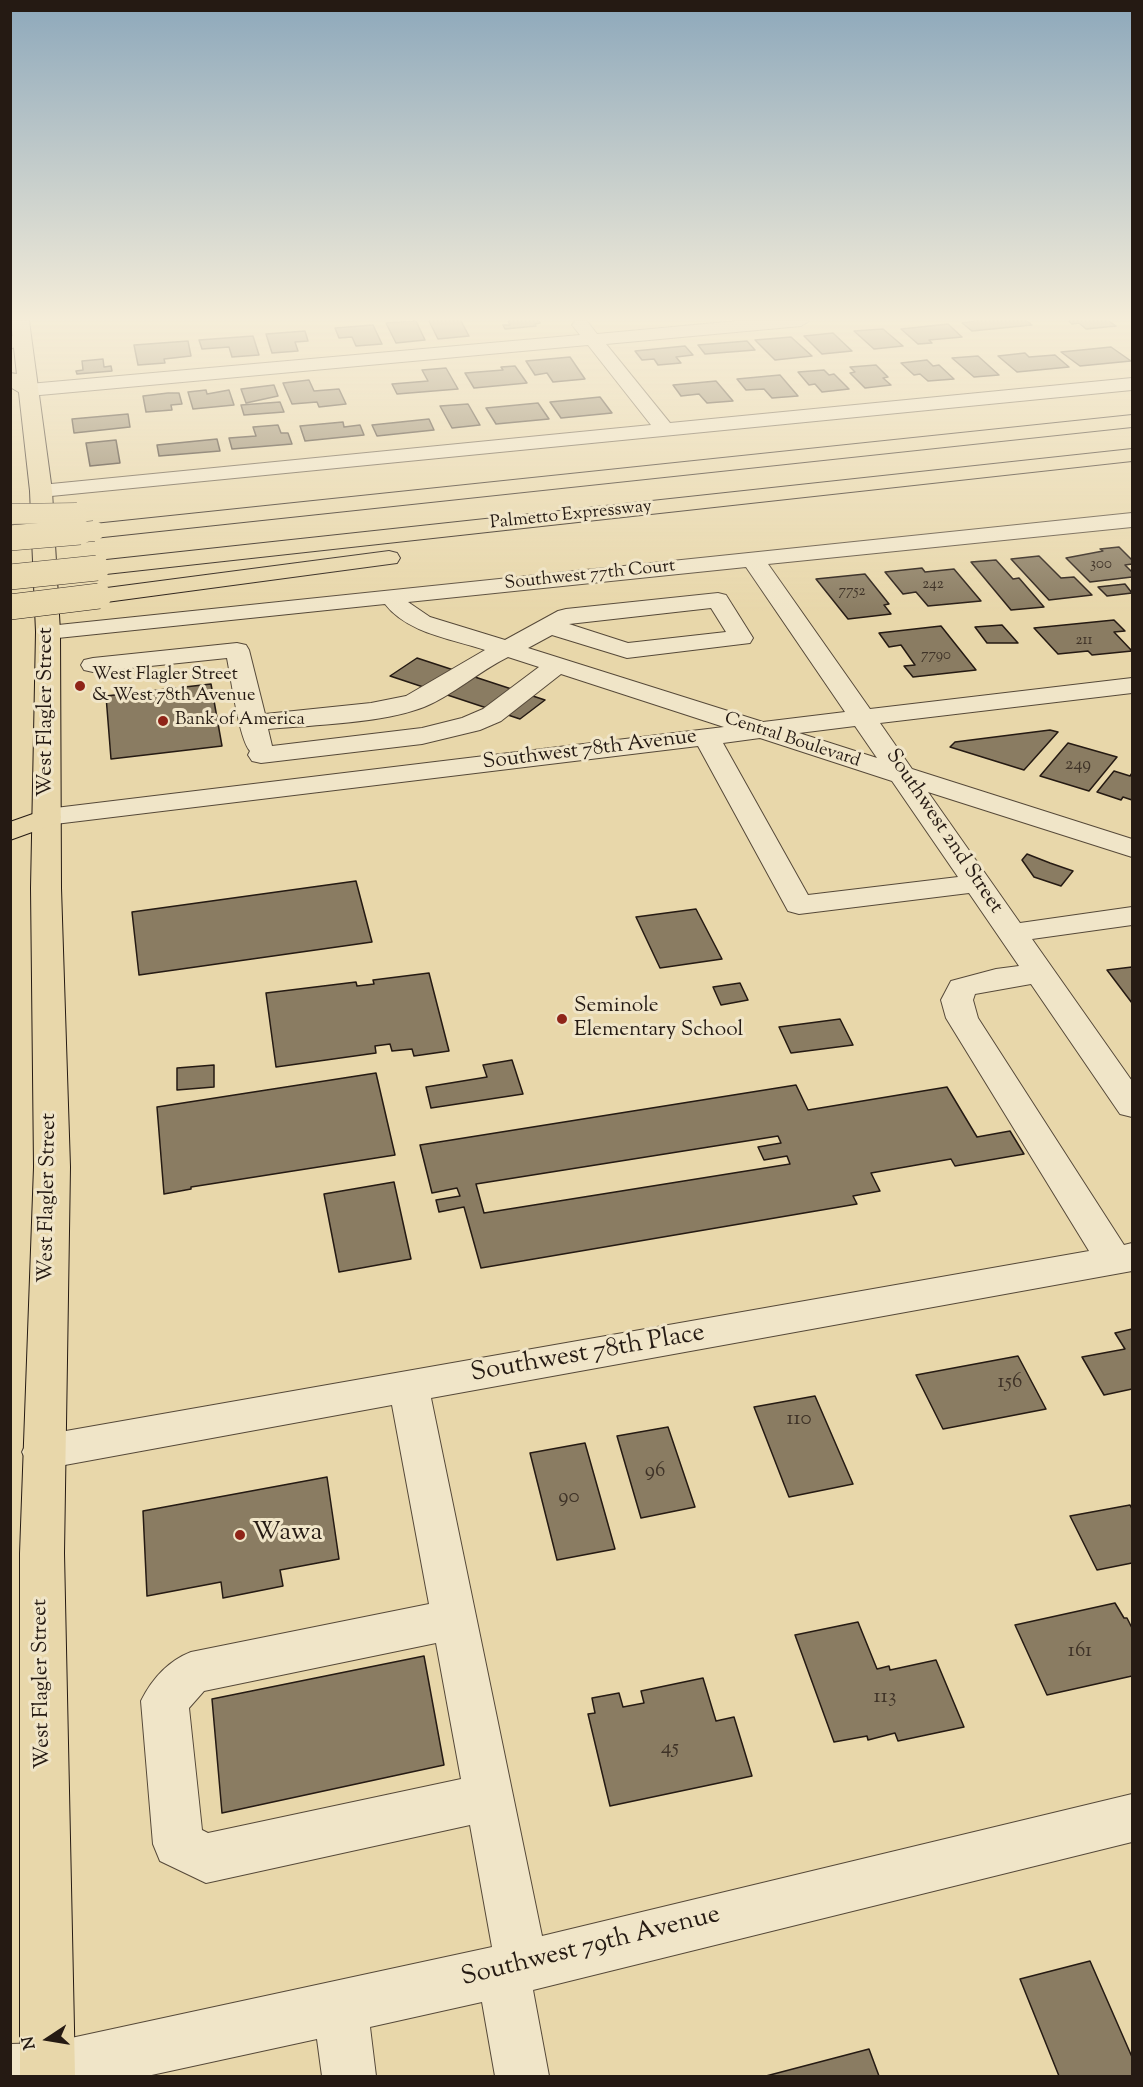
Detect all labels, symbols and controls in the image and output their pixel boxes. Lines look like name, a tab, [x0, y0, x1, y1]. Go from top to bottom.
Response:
street label: Palmetto Expressway	[489, 497, 653, 535]
street label: Southwest 77th Court	[504, 556, 676, 596]
house number: 300	[1090, 556, 1112, 574]
house number: 242	[922, 576, 944, 594]
house number: 7752	[838, 583, 866, 601]
street label: West Flagler Street	[34, 627, 60, 797]
house number: 211	[1075, 632, 1093, 650]
house number: 7790	[921, 647, 951, 665]
place label: West Flagler Street & West 78th Avenue	[92, 665, 255, 708]
marker: West Flagler Street & West 78th Avenue	[73, 679, 87, 693]
street label: Central Boulevard	[721, 709, 863, 773]
place label: Bank of America	[175, 710, 305, 732]
marker: Bank of America	[156, 714, 170, 728]
street label: Southwest 78th Avenue	[482, 725, 698, 777]
street label: Southwest 2nd Street	[879, 745, 1007, 919]
house number: 249	[1065, 755, 1091, 777]
place label: Seminole Elementary School	[574, 994, 743, 1044]
marker: Seminole Elementary School	[555, 1012, 569, 1026]
street label: West Flagler Street	[35, 1113, 63, 1283]
street label: Southwest 78th Place	[469, 1319, 707, 1391]
house number: 156	[998, 1370, 1022, 1396]
house number: 110	[786, 1407, 812, 1433]
house number: 96	[645, 1459, 665, 1485]
house number: 90	[558, 1485, 580, 1511]
place label: Wawa	[252, 1519, 322, 1551]
marker: Wawa	[233, 1528, 247, 1542]
street label: West Flagler Street	[29, 1599, 57, 1769]
house number: 161	[1068, 1639, 1092, 1665]
house number: 113	[874, 1685, 896, 1711]
house number: 45	[661, 1736, 679, 1762]
street label: Southwest 79th Avenue	[458, 1901, 724, 1995]
north arrow	[18, 2009, 78, 2069]
text: N	[17, 2034, 42, 2051]

